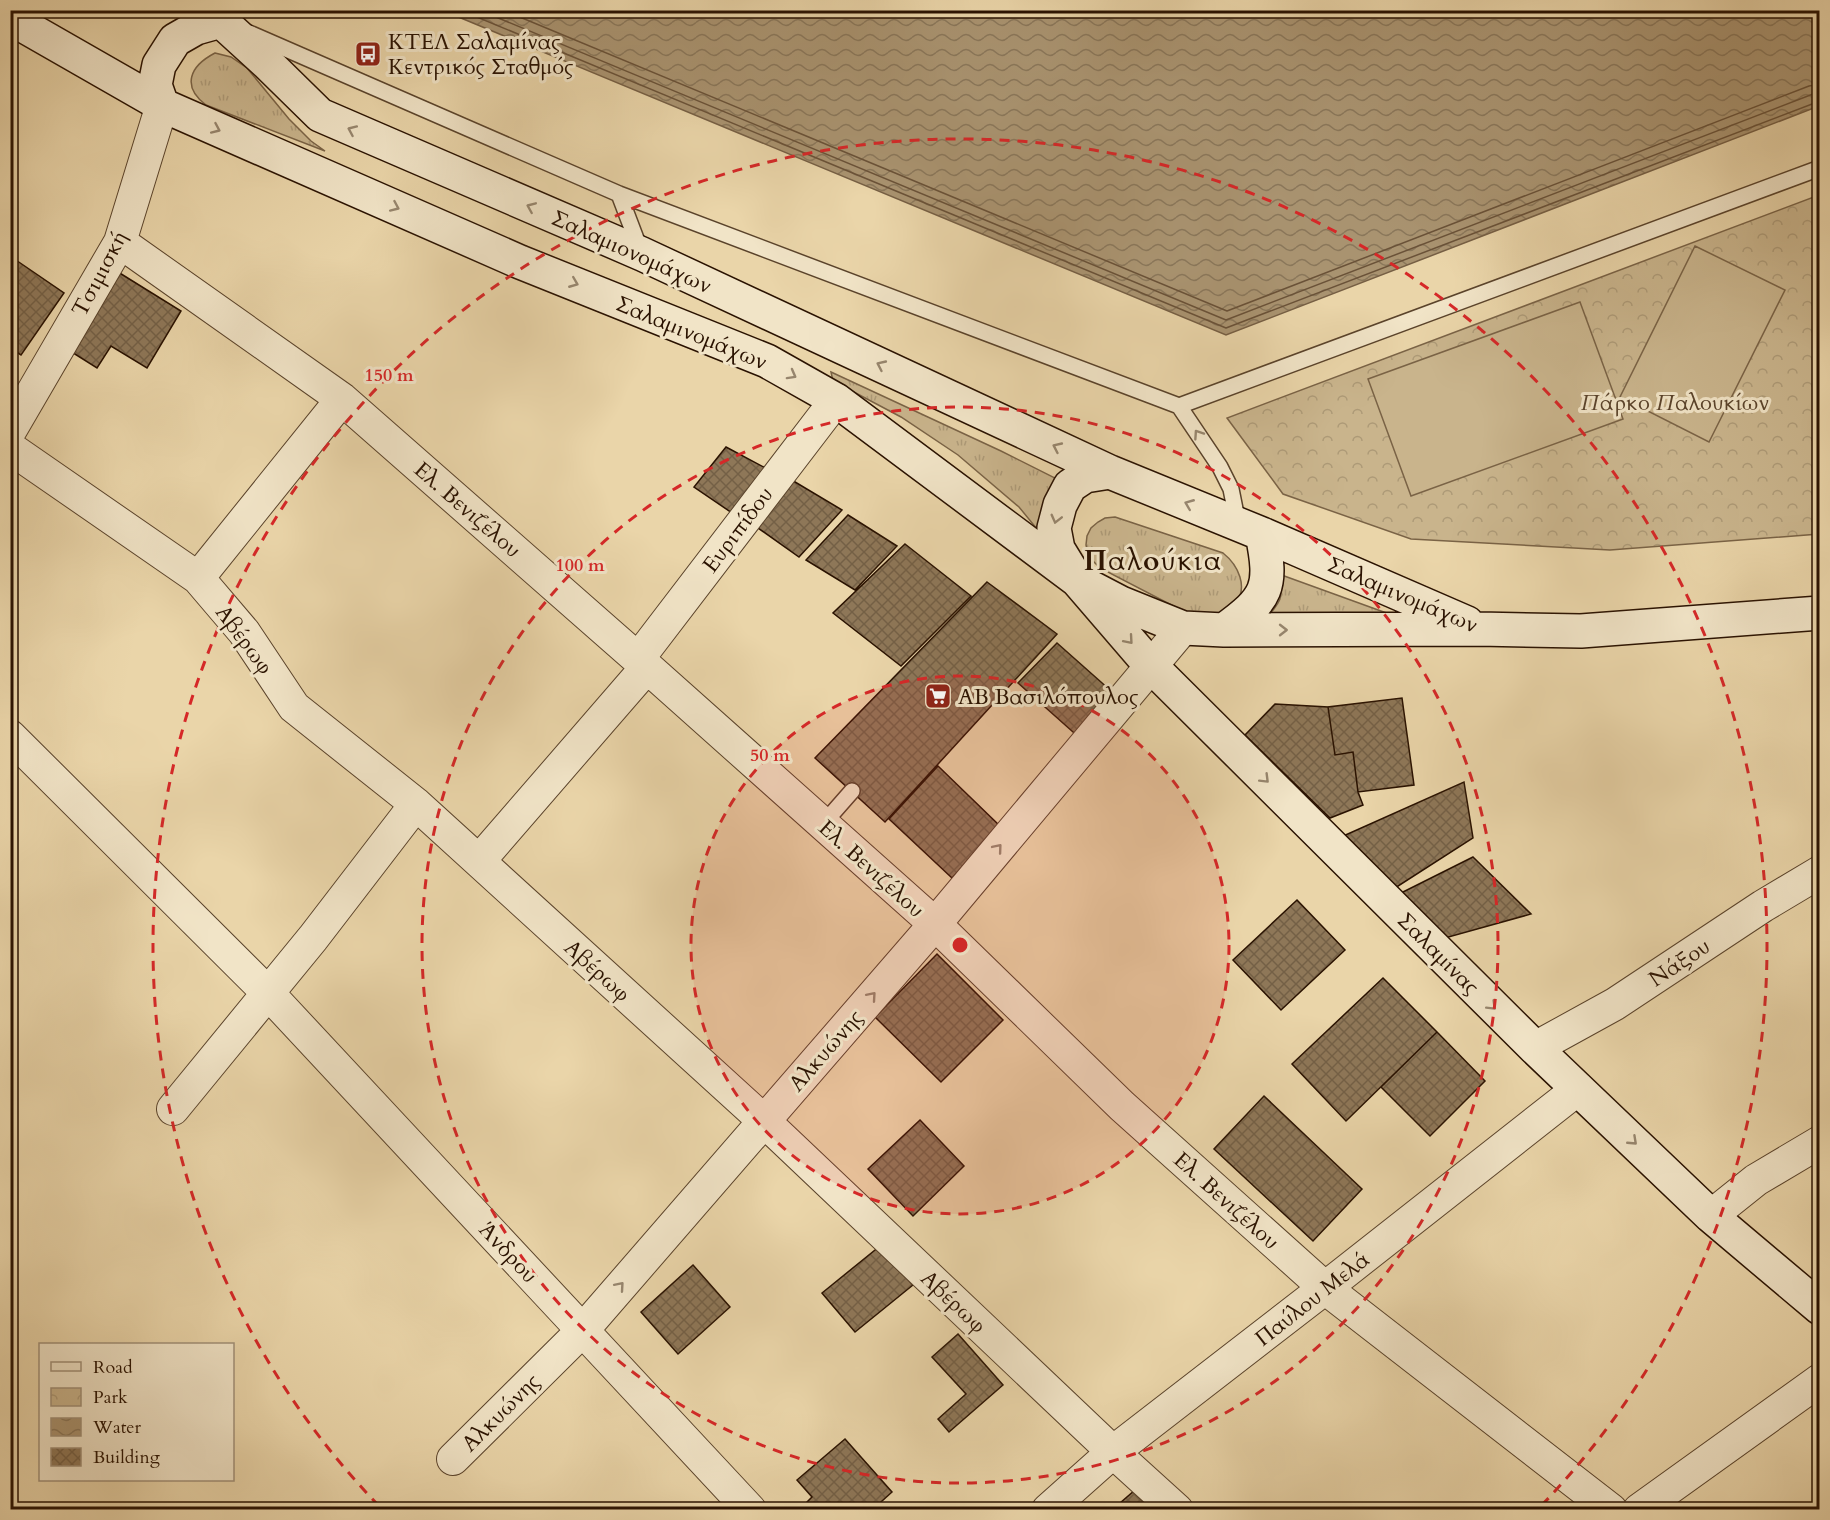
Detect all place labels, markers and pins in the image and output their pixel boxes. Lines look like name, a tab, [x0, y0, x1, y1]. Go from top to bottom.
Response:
place label: ΚΤΕΛ Σαλαμίνας Κεντρικός Σταθμός	[388, 27, 573, 82]
bus stop icon: ΚΤΕΛ Σαλαμίνας Κεντρικός Σταθμός	[353, 39, 383, 69]
supermarket icon: ΑΒ Βασιλόπουλος	[923, 681, 953, 711]
place label: ΑΒ Βασιλόπουλος	[958, 682, 1138, 712]
centre of rings	[950, 935, 970, 955]

